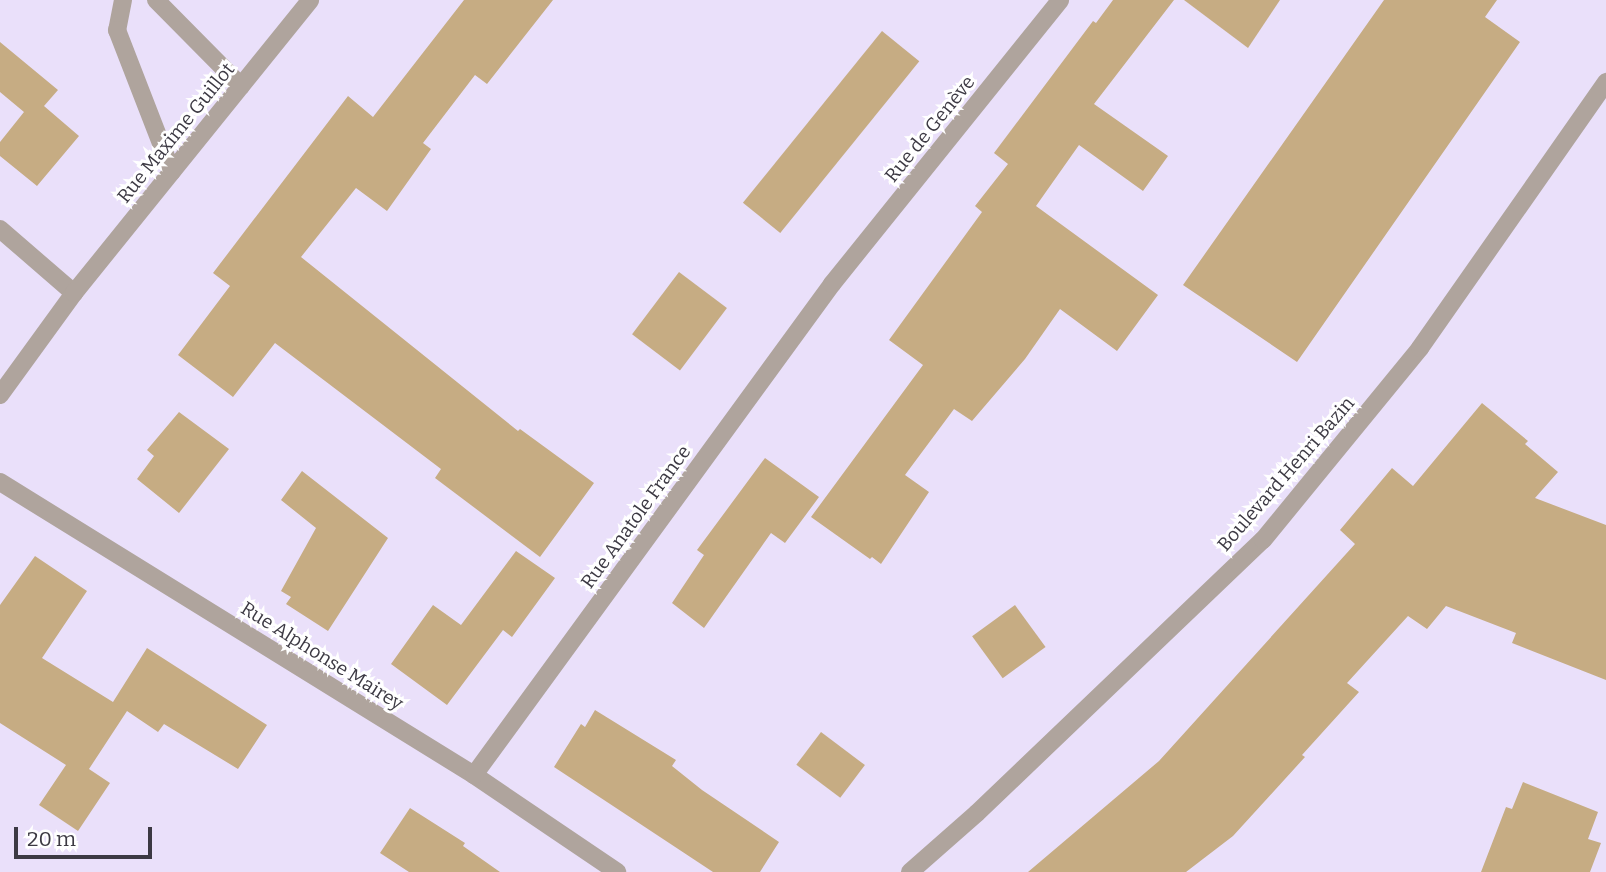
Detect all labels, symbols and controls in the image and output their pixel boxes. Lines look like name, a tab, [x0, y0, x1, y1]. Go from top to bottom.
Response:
street label: Rue Maxime Guillot	[113, 58, 239, 208]
street label: Rue de Genève	[880, 71, 980, 187]
street label: Boulevard Henri Bazin	[1213, 392, 1359, 556]
street label: Rue Anatole France	[576, 441, 696, 593]
street label: Rue Alphonse Mairey	[237, 597, 407, 715]
scale bar	[18, 812, 156, 856]
text: 20 m	[27, 826, 76, 852]

